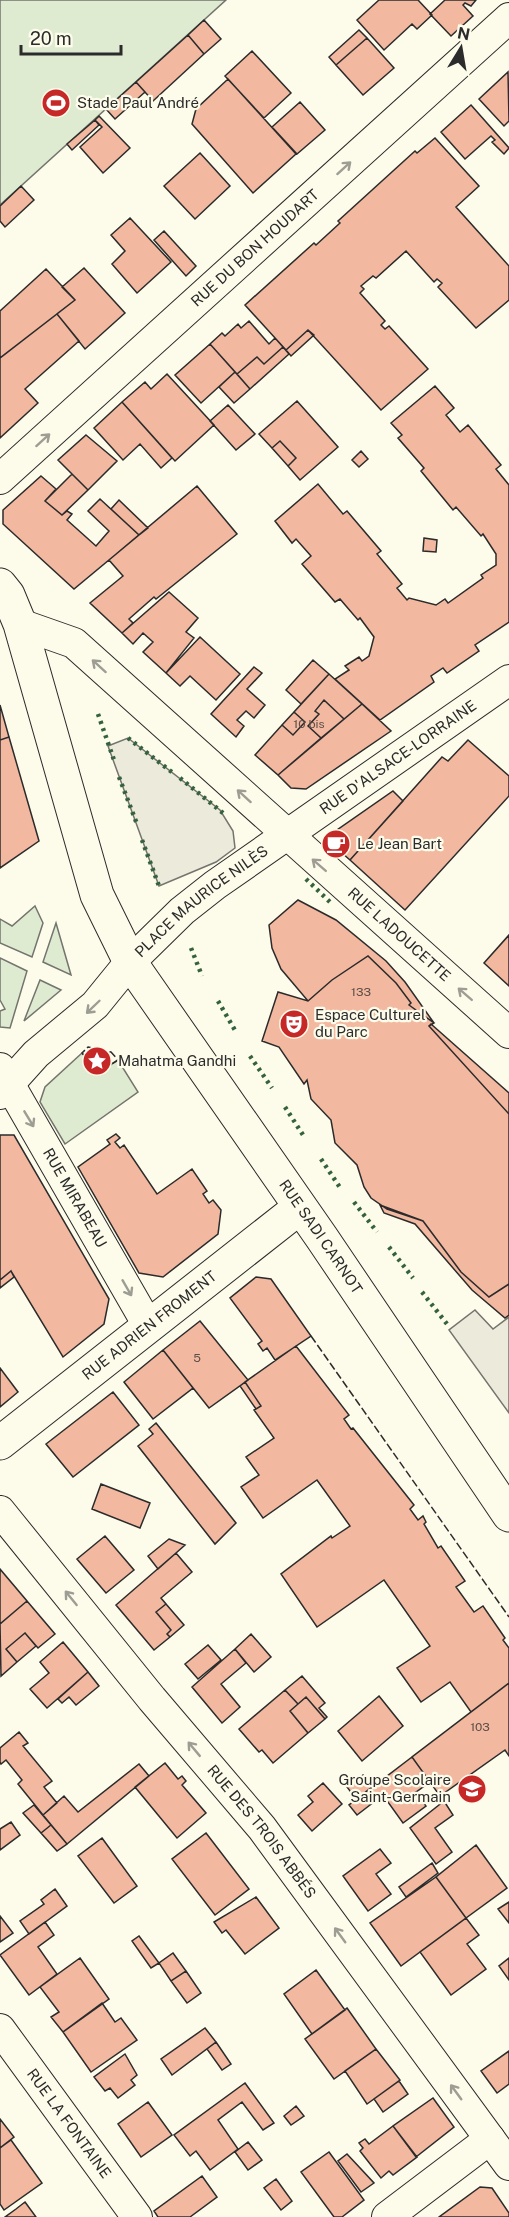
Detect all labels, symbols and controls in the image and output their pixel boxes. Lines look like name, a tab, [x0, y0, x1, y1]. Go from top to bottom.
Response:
scale bar	[21, 18, 122, 56]
north arrow	[431, 18, 491, 78]
text: N	[456, 23, 472, 44]
text: 20 m	[30, 28, 72, 49]
sports icon: Stade Paul André	[40, 87, 72, 119]
place label: Stade Paul André	[77, 94, 199, 111]
one-way arrow	[336, 161, 351, 175]
street label: RUE DU BON HOUDART	[187, 186, 322, 310]
one-way arrow	[36, 433, 51, 447]
one-way arrow	[92, 659, 107, 673]
street label: RUE D'ALSACE-LORRAINE	[316, 696, 479, 817]
house number: 10 bis	[293, 717, 325, 731]
one-way arrow	[237, 789, 252, 803]
cafe icon: Le Jean Bart	[320, 828, 352, 860]
place label: Le Jean Bart	[357, 835, 442, 852]
street label: PLACE MAURICE NILÈS	[131, 842, 271, 960]
one-way arrow	[311, 859, 327, 872]
street label: RUE LADOUCETTE	[345, 884, 454, 985]
house number: 133	[351, 985, 371, 999]
one-way arrow	[457, 988, 473, 1001]
one-way arrow	[85, 999, 100, 1014]
place label: Espace Culturel du Parc	[315, 1006, 425, 1040]
theatre icon: Espace Culturel du Parc	[278, 1008, 310, 1040]
place icon: Mahatma Gandhi	[81, 1045, 113, 1077]
place label: Mahatma Gandhi	[118, 1052, 236, 1069]
one-way arrow	[23, 1110, 35, 1127]
street label: RUE MIRABEAU	[40, 1145, 110, 1250]
street label: RUE SADI CARNOT	[276, 1176, 366, 1297]
street label: RUE ADRIEN FROMENT	[79, 1267, 220, 1383]
one-way arrow	[121, 1279, 133, 1296]
house number: 5	[193, 1351, 201, 1365]
one-way arrow	[64, 1590, 77, 1606]
house number: 103	[470, 1720, 490, 1734]
one-way arrow	[188, 1741, 201, 1757]
street label: RUE DES TROIS ABBÉS	[204, 1761, 320, 1902]
place label: Groupe Scolaire Saint-Germain	[339, 1771, 451, 1805]
school or university icon: Groupe Scolaire Saint-Germain	[456, 1773, 488, 1805]
one-way arrow	[334, 1928, 347, 1944]
street label: RUE LA FONTAINE	[24, 2065, 115, 2181]
one-way arrow	[449, 2085, 462, 2101]

